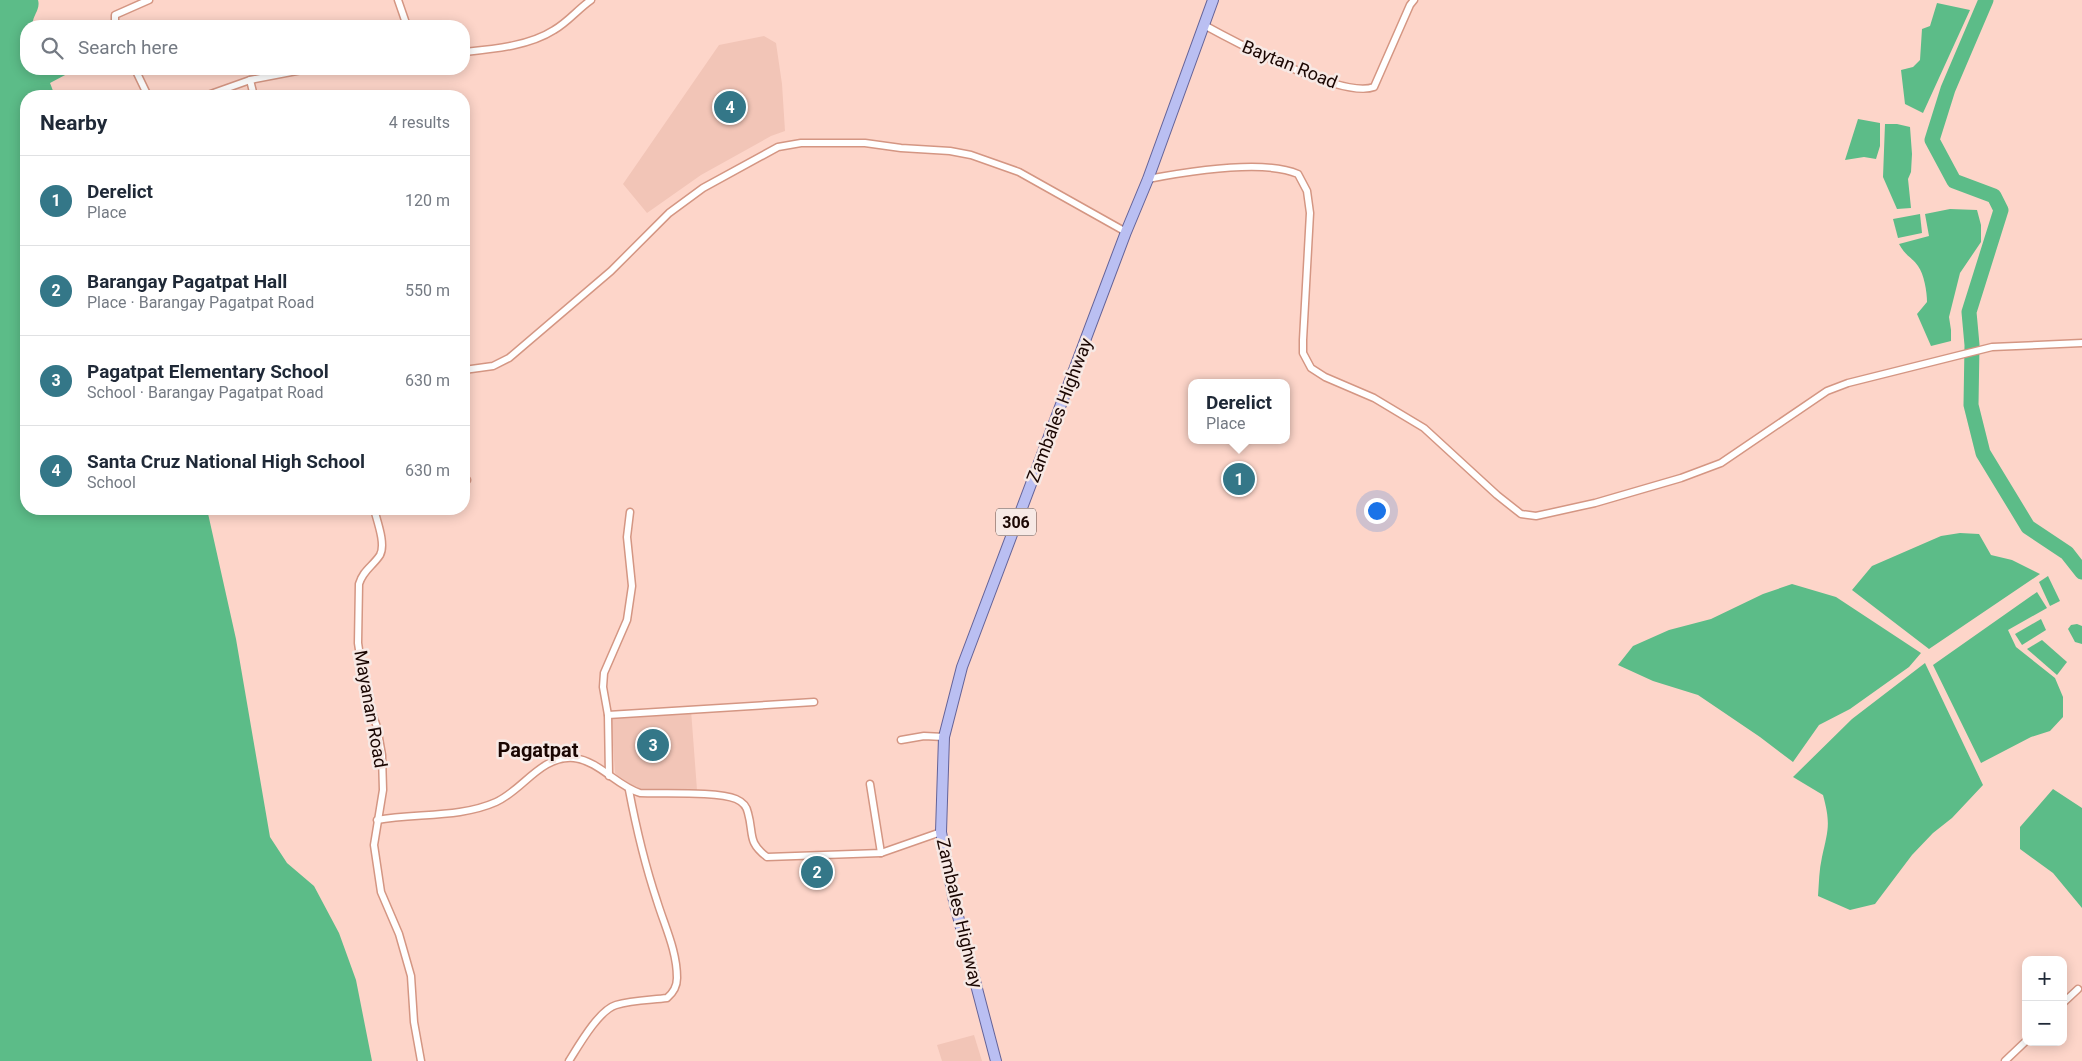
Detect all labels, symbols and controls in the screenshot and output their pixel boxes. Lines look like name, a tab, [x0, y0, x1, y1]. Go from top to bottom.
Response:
search box	[20, 20, 470, 75]
icon: search	[38, 34, 66, 62]
street label: Baytan Road	[1239, 35, 1341, 93]
text: Search here	[78, 36, 178, 59]
pin: 4	[714, 88, 746, 126]
text: Nearby	[40, 111, 107, 135]
text: 4 results	[389, 113, 450, 132]
text: Derelict	[87, 180, 153, 203]
text: 1	[51, 191, 61, 210]
text: 120 m	[405, 191, 450, 210]
text: Place	[87, 203, 127, 222]
text: Barangay Pagatpat Hall	[87, 270, 287, 293]
text: 2	[51, 281, 61, 300]
text: 550 m	[405, 281, 450, 300]
text: Place · Barangay Pagatpat Road	[87, 293, 314, 312]
street label: Zambales Highway	[1022, 334, 1096, 485]
text: Pagatpat Elementary School	[87, 360, 329, 383]
text: 3	[51, 371, 61, 390]
text: 630 m	[405, 371, 450, 390]
popup	[1188, 379, 1290, 444]
text: School · Barangay Pagatpat Road	[87, 383, 324, 402]
text: Derelict	[1206, 391, 1272, 414]
text: Place	[1206, 414, 1246, 433]
text: Santa Cruz National High School	[87, 450, 365, 473]
pin: 1	[1223, 460, 1255, 498]
text: 4	[51, 461, 61, 480]
text: 630 m	[405, 461, 450, 480]
text: School	[87, 473, 136, 492]
your location	[1364, 498, 1390, 524]
road number: 306	[996, 508, 1036, 536]
street label: Mayanan Road	[350, 649, 392, 769]
pin: 3	[637, 726, 669, 764]
district label: Pagatpat	[497, 738, 579, 762]
street label: Zambales Highway	[933, 836, 988, 990]
pin: 2	[801, 853, 833, 891]
map controls	[2022, 956, 2067, 1046]
button: +	[2022, 956, 2067, 1001]
button: −	[2022, 1001, 2067, 1046]

